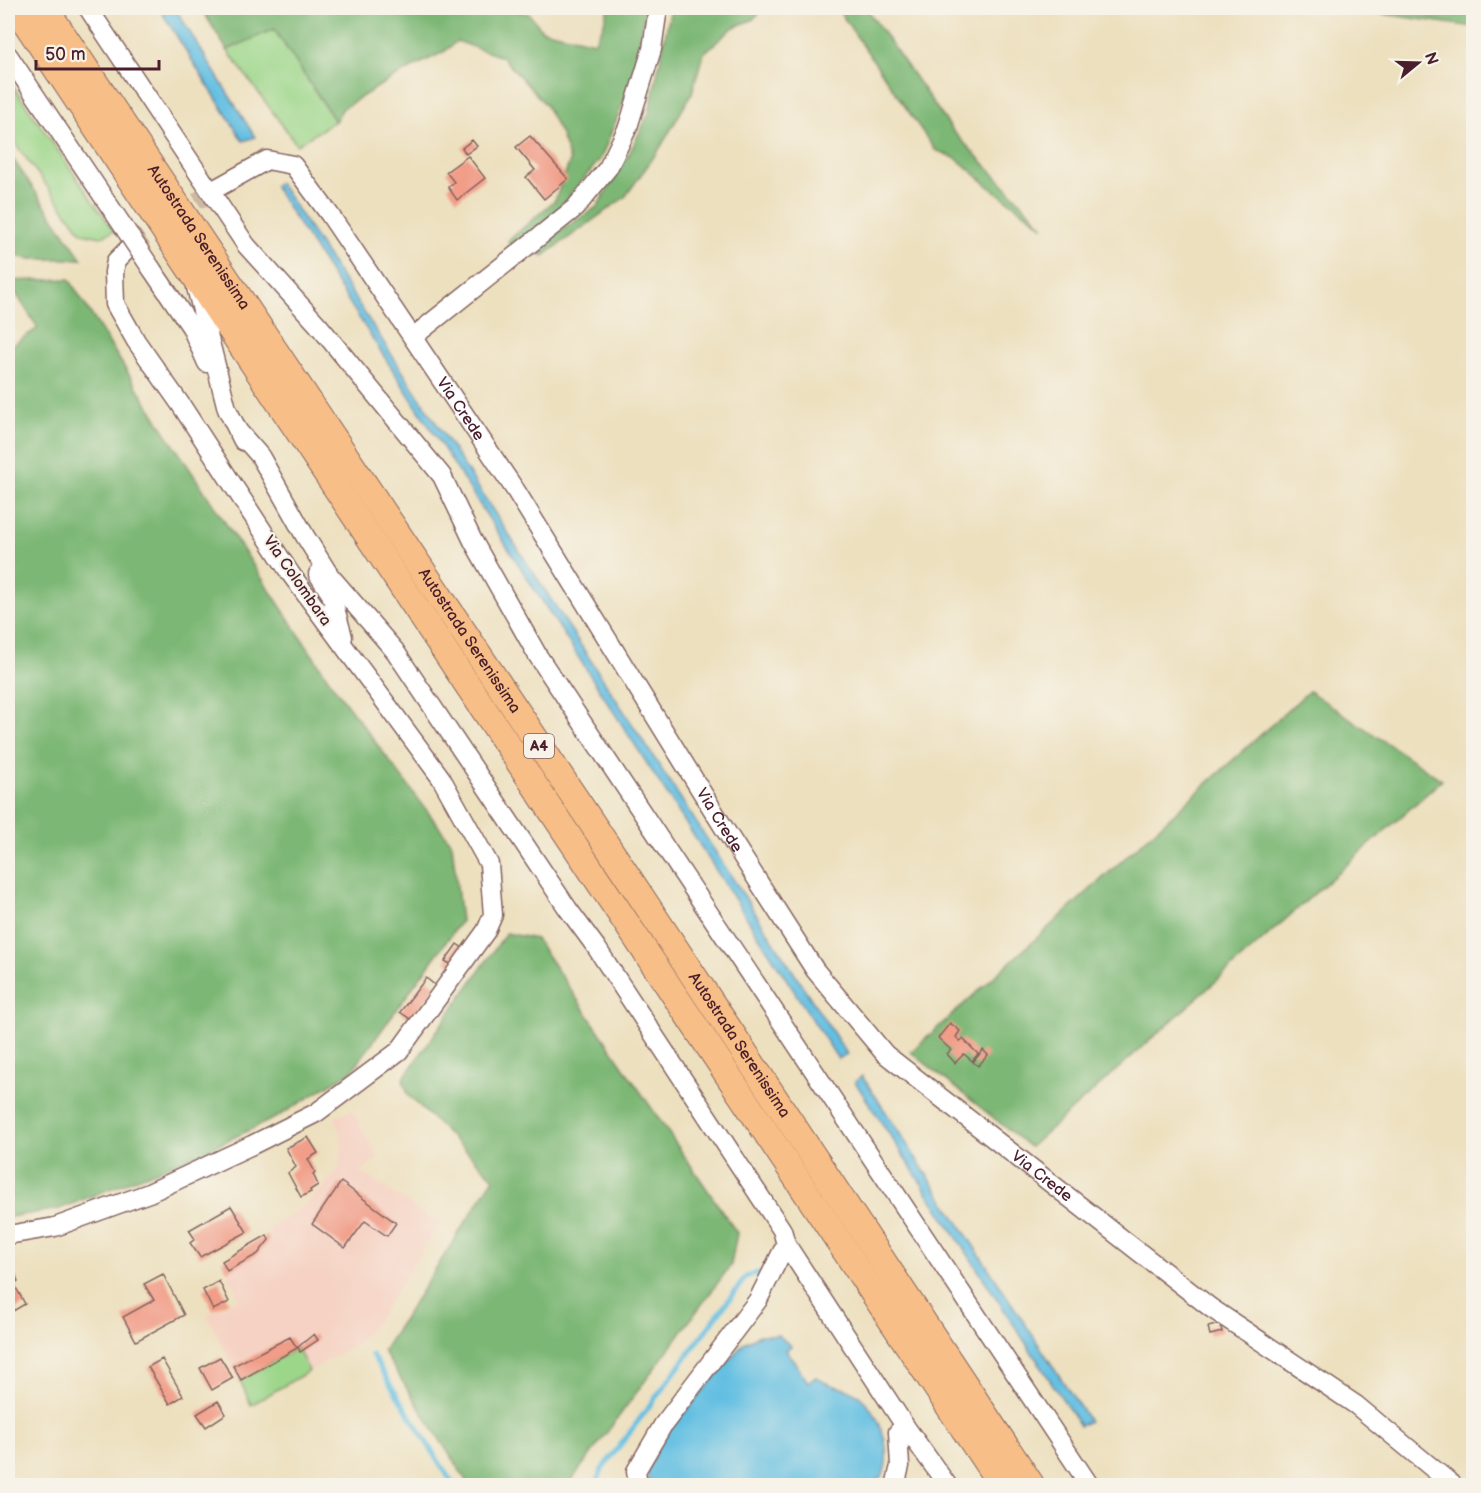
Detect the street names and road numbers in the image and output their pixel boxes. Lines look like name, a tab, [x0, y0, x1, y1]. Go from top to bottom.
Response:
street label: Autostrada Serenissima	[143, 161, 254, 313]
street label: Via Crede	[433, 374, 489, 444]
street label: Via Colombara	[259, 532, 335, 630]
street label: Autostrada Serenissima	[414, 565, 525, 717]
road number: A4	[524, 734, 554, 758]
street label: Via Crede	[692, 785, 747, 856]
street label: Autostrada Serenissima	[684, 969, 794, 1121]
street label: Via Crede	[1008, 1147, 1077, 1206]

